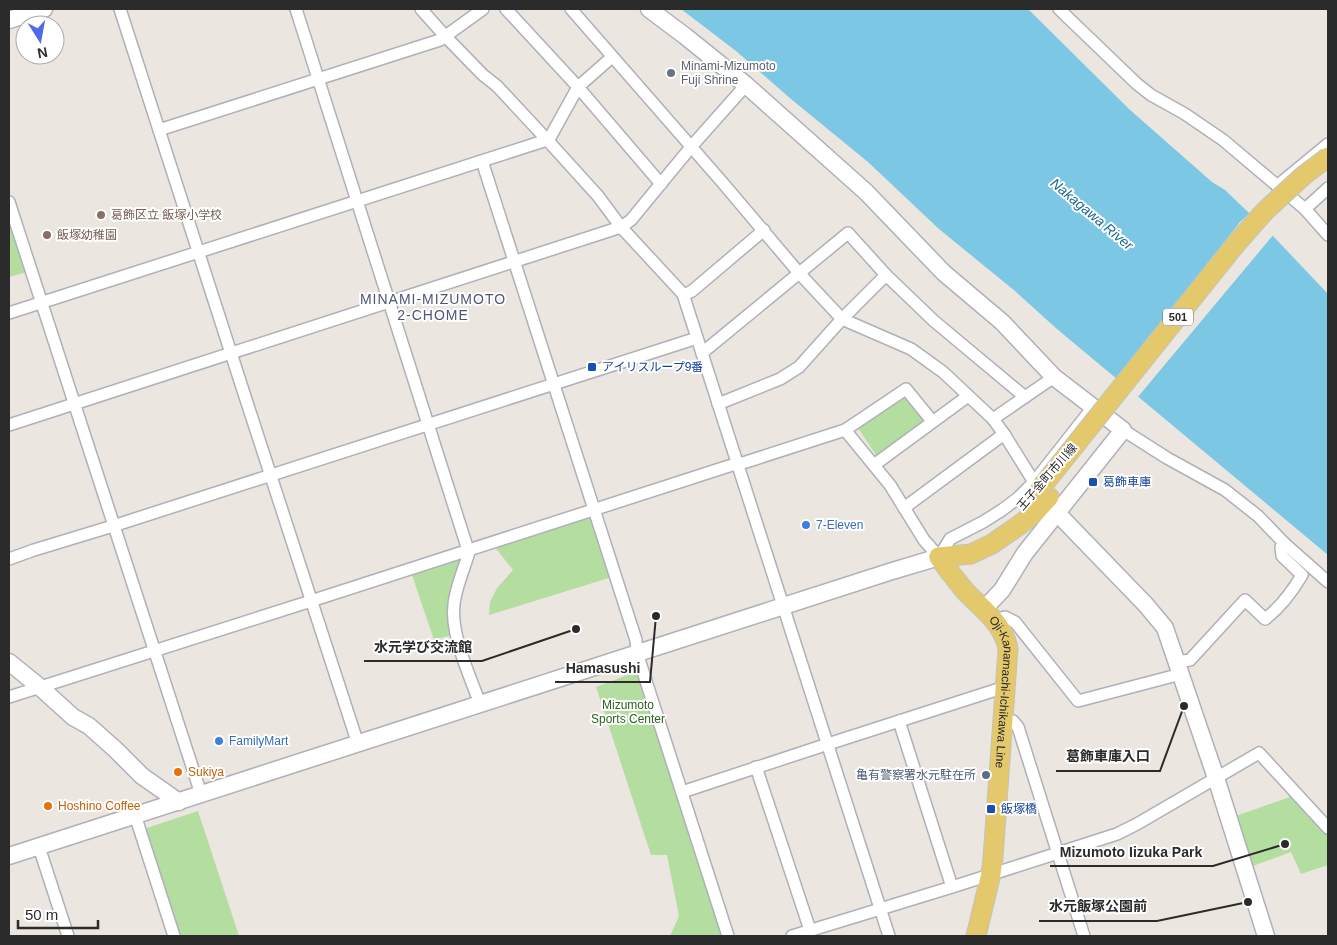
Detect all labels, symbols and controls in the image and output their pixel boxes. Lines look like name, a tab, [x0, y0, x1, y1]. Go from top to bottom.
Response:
north arrow	[15, 15, 65, 65]
text: N	[36, 44, 49, 62]
place label: Minami-Mizumoto Fuji Shrine	[681, 59, 776, 87]
marker: Minami-Mizumoto Fuji Shrine	[665, 67, 677, 79]
water label: Nakagawa River	[1048, 175, 1138, 254]
place label: 葛飾区立 飯塚小学校	[111, 208, 222, 222]
marker: 葛飾区立 飯塚小学校	[95, 209, 107, 221]
place label: 飯塚幼稚園	[57, 228, 117, 242]
marker: 飯塚幼稚園	[41, 229, 53, 241]
district label: MINAMI-MIZUMOTO 2-CHOME	[360, 291, 506, 323]
road number: 501	[1163, 308, 1193, 326]
place label: アイリスループ9番	[602, 360, 703, 374]
marker: アイリスループ9番	[586, 361, 598, 373]
street label: 王子金町市川線	[1014, 441, 1080, 513]
place label: 葛飾車庫	[1103, 475, 1151, 489]
marker: 葛飾車庫	[1087, 476, 1099, 488]
place label: 7-Eleven	[816, 518, 863, 532]
marker: 7-Eleven	[800, 519, 812, 531]
street label: Oji-Kanamachi-Ichikawa Line	[986, 613, 1015, 769]
callout: 水元学び交流館	[364, 632, 482, 661]
text: 水元学び交流館	[374, 639, 472, 655]
callout: Hamasushi	[555, 653, 650, 682]
text: Hamasushi	[566, 660, 640, 676]
park label: Mizumoto Sports Center	[591, 698, 665, 726]
place label: FamilyMart	[229, 734, 289, 748]
marker: FamilyMart	[213, 735, 225, 747]
callout: 葛飾車庫入口	[1056, 742, 1160, 771]
text: 葛飾車庫入口	[1066, 748, 1150, 764]
place label: Sukiya	[188, 765, 224, 779]
marker: Sukiya	[172, 766, 184, 778]
place label: 亀有警察署水元駐在所	[856, 768, 976, 782]
marker: 亀有警察署水元駐在所	[980, 769, 992, 781]
place label: Hoshino Coffee	[58, 799, 141, 813]
marker: Hoshino Coffee	[42, 800, 54, 812]
place label: 飯塚橋	[1001, 802, 1037, 816]
marker: 飯塚橋	[985, 803, 997, 815]
callout: Mizumoto Iizuka Park	[1050, 837, 1213, 866]
text: Mizumoto Iizuka Park	[1060, 844, 1202, 860]
callout: 水元飯塚公園前	[1039, 892, 1157, 921]
scale bar	[18, 898, 98, 930]
text: 水元飯塚公園前	[1049, 898, 1147, 914]
text: 50 m	[25, 906, 58, 923]

